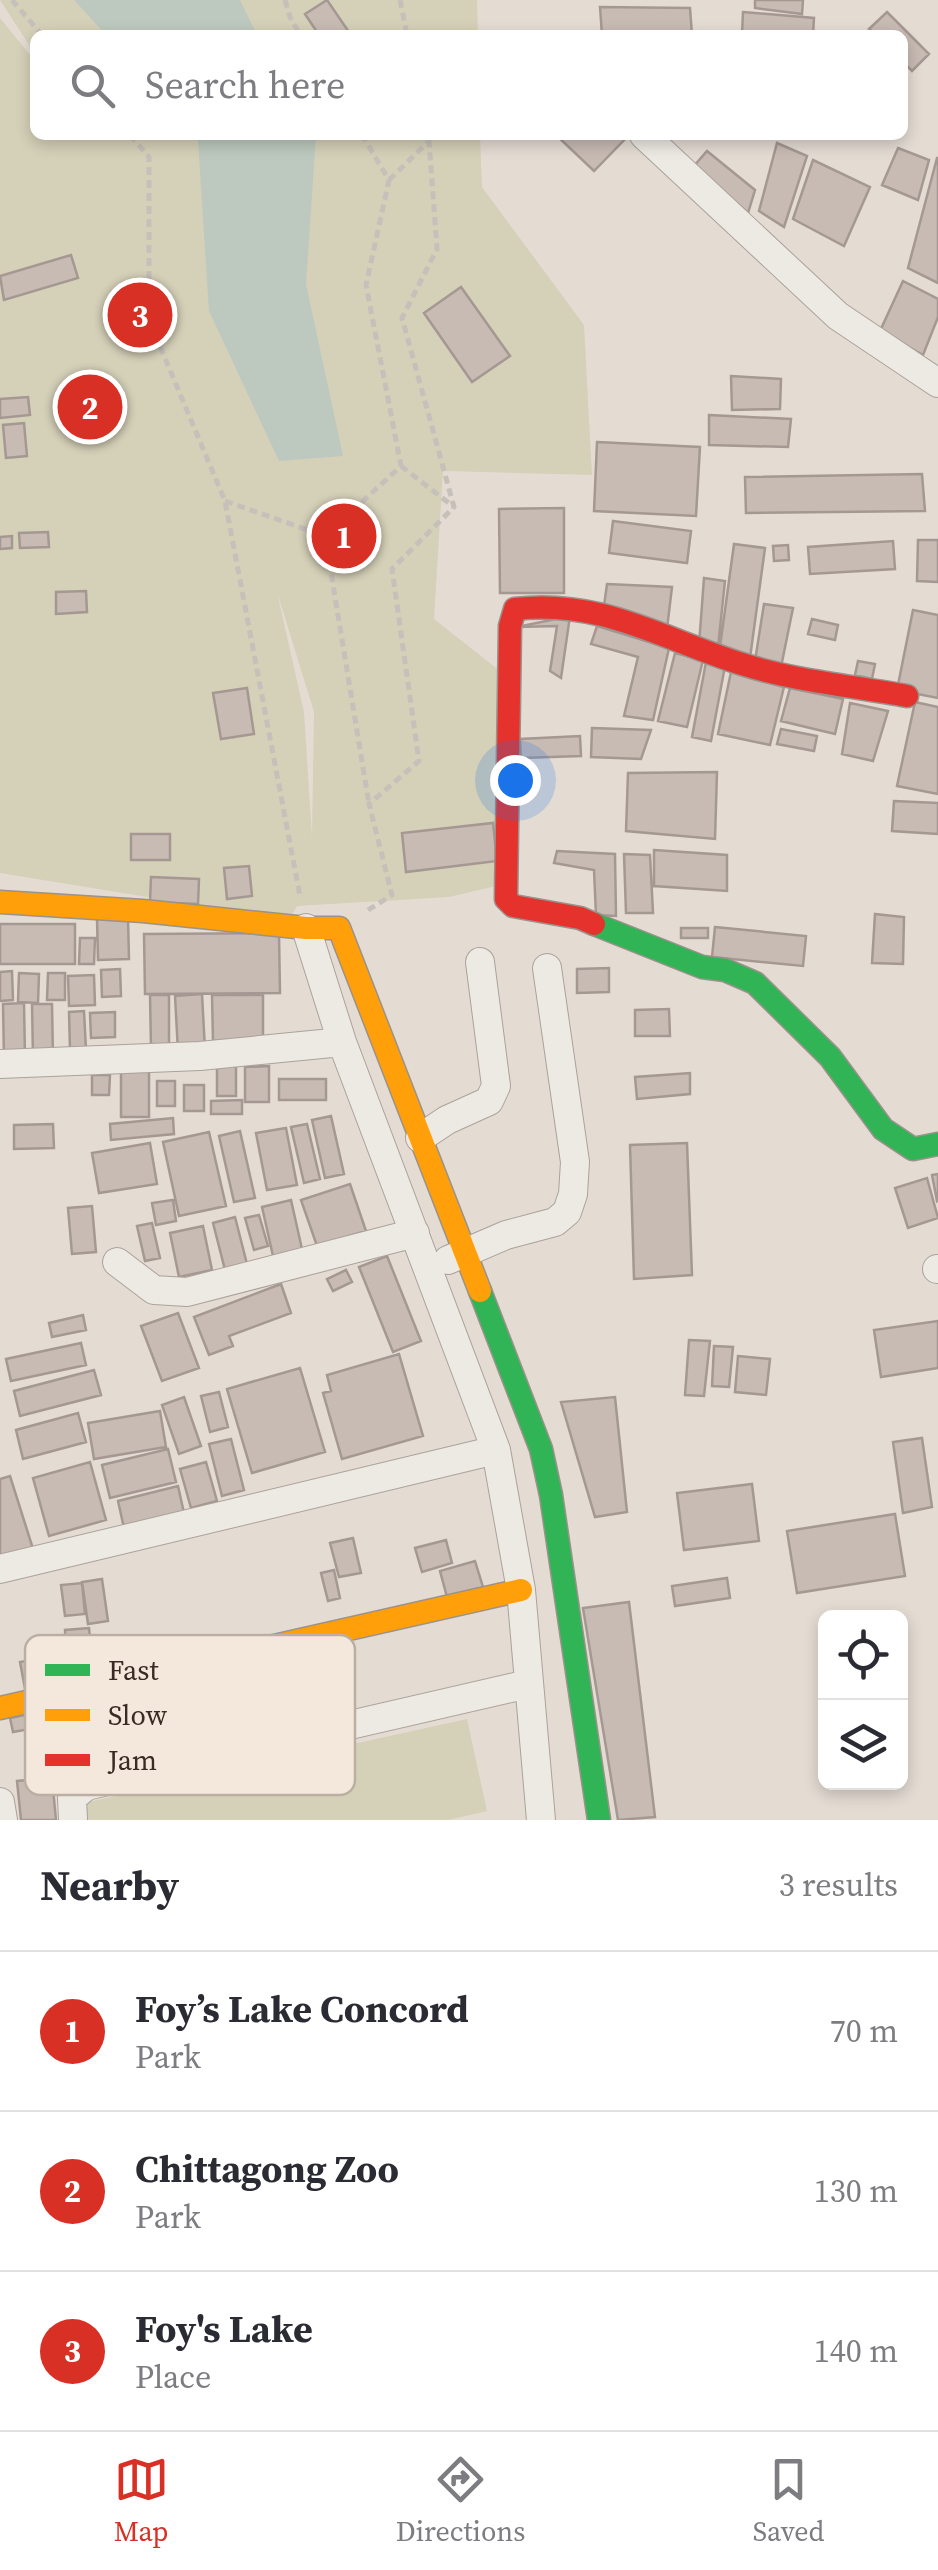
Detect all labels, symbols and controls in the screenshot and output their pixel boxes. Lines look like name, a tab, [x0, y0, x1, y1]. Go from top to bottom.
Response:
search box	[30, 30, 908, 140]
icon: search	[65, 58, 120, 113]
text: Search here	[145, 59, 345, 111]
pin: 3	[108, 278, 172, 352]
pin: 2	[58, 370, 122, 444]
pin: 1	[312, 498, 376, 574]
your location	[490, 755, 541, 806]
map controls	[818, 1610, 908, 1790]
button: locate	[818, 1610, 908, 1700]
legend	[25, 1635, 355, 1795]
text: Fast	[108, 1651, 159, 1689]
text: Slow	[108, 1696, 168, 1734]
button: layers	[818, 1700, 908, 1790]
text: Jam	[107, 1741, 157, 1779]
text: Nearby	[40, 1856, 179, 1914]
text: 3 results	[779, 1863, 898, 1907]
text: Foy’s Lake Concord	[135, 1983, 469, 2035]
text: 1	[64, 2009, 81, 2053]
text: 70 m	[830, 2009, 898, 2053]
text: Park	[135, 2035, 201, 2079]
text: Chittagong Zoo	[135, 2143, 399, 2195]
text: 2	[64, 2169, 81, 2213]
text: 130 m	[814, 2169, 898, 2213]
text: Park	[135, 2195, 201, 2239]
text: Foy's Lake	[135, 2303, 313, 2355]
text: 3	[64, 2329, 81, 2373]
text: 140 m	[814, 2329, 898, 2373]
text: Place	[135, 2355, 211, 2399]
tab: Map	[114, 2452, 169, 2550]
tab: Directions	[396, 2452, 525, 2550]
tab: Saved	[753, 2452, 824, 2550]

